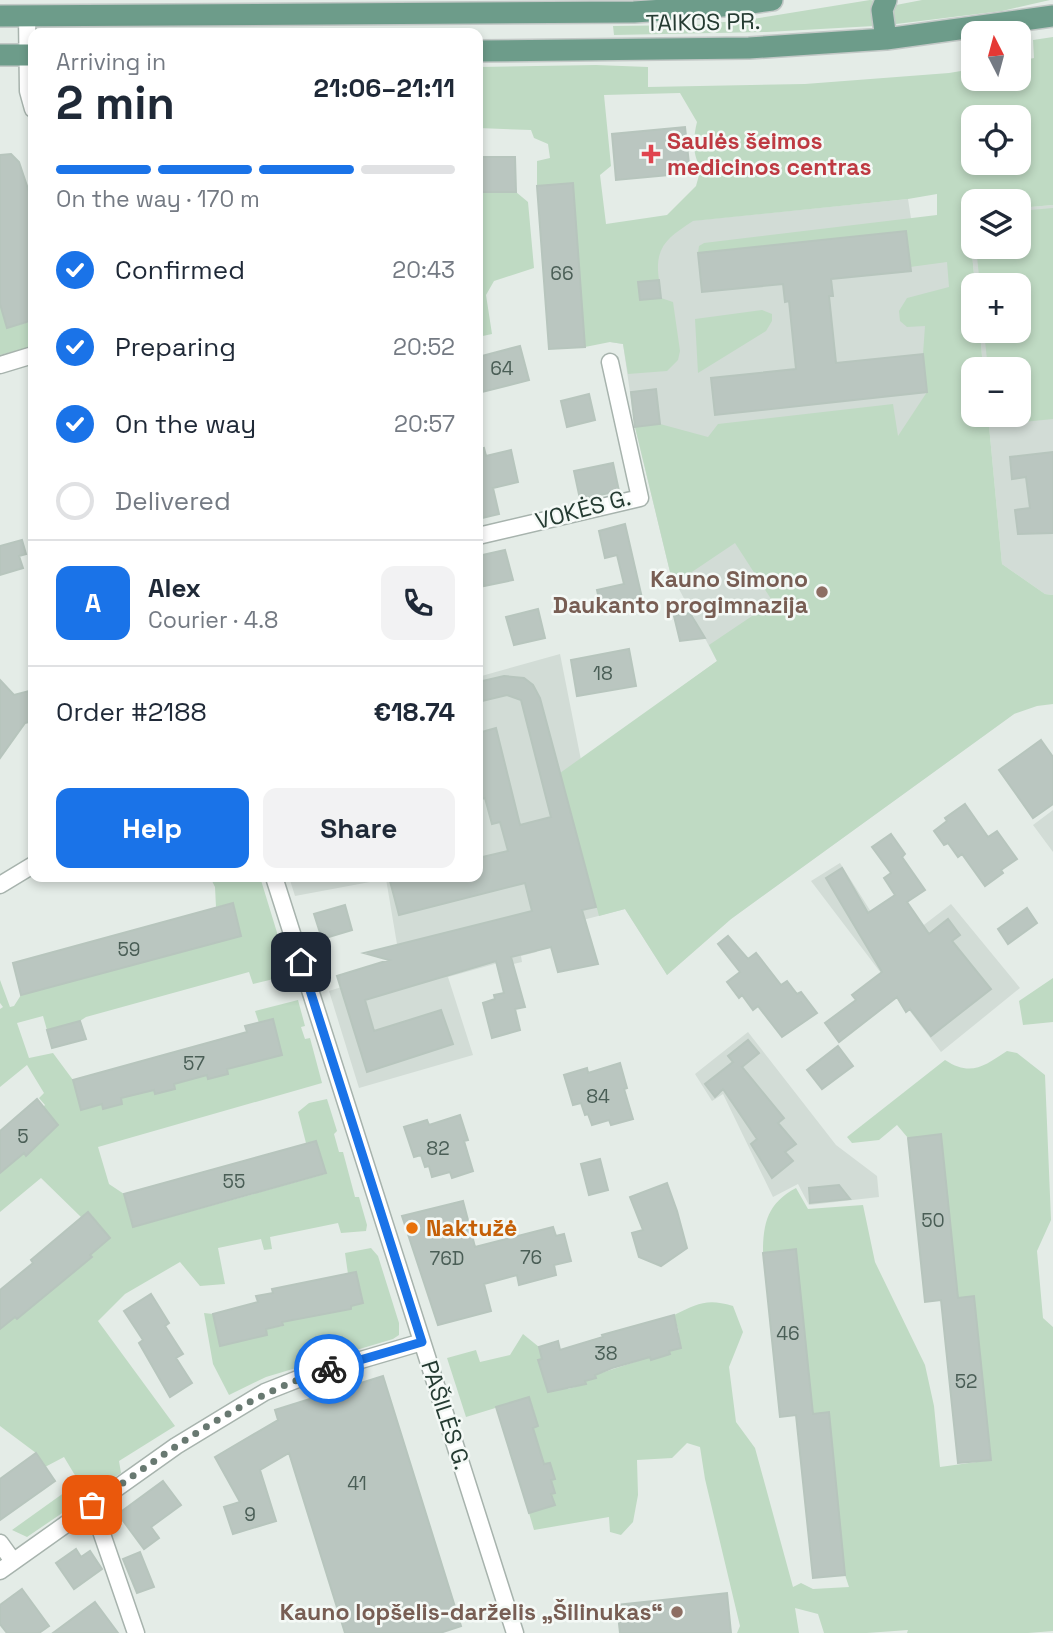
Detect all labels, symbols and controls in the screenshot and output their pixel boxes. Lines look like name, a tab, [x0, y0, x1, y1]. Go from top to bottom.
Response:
street label: TAIKOS PR.	[645, 6, 761, 38]
north arrow	[961, 21, 1031, 91]
map controls	[961, 21, 1031, 427]
text: Arriving in	[56, 47, 166, 77]
text: 21:06–21:11	[314, 71, 455, 105]
text: 2 min	[56, 74, 175, 132]
button: locate	[961, 105, 1031, 175]
place label: Saulės šeimos medicinos centras	[667, 126, 872, 182]
marker: Saulės šeimos medicinos centras	[641, 144, 661, 164]
text: On the way · 170 m	[56, 184, 260, 214]
button: layers	[961, 189, 1031, 259]
icon: check	[56, 251, 94, 289]
text: Confirmed	[115, 253, 245, 287]
text: 20:43	[392, 255, 455, 285]
house number: 66	[550, 261, 574, 286]
button: +	[961, 273, 1031, 343]
icon: check	[56, 328, 94, 366]
text: Preparing	[115, 330, 236, 364]
text: 20:52	[393, 332, 455, 362]
house number: 64	[490, 356, 514, 381]
button: −	[961, 357, 1031, 427]
icon: check	[56, 405, 94, 443]
text: On the way	[115, 407, 256, 441]
text: 20:57	[394, 409, 455, 439]
street label: VOKĖS G.	[532, 482, 634, 536]
text: Delivered	[115, 484, 231, 518]
place label: Kauno Simono Daukanto progimnazija	[553, 564, 808, 620]
button: phone	[381, 566, 455, 640]
text: Alex	[148, 571, 201, 605]
marker: Kauno Simono Daukanto progimnazija	[814, 584, 830, 600]
text: A	[85, 586, 101, 620]
text: Courier · 4.8	[148, 605, 278, 635]
house number: 18	[593, 661, 613, 686]
text: Order #2188	[56, 695, 207, 729]
text: €18.74	[373, 695, 455, 729]
button: Help	[56, 788, 249, 868]
button: Share	[263, 788, 455, 868]
pin	[271, 932, 331, 992]
house number: 59	[117, 937, 141, 962]
icon: home	[282, 943, 320, 981]
house number: 57	[183, 1051, 205, 1076]
house number: 84	[586, 1084, 610, 1109]
house number: 5	[17, 1124, 29, 1149]
house number: 82	[426, 1136, 450, 1161]
house number: 55	[223, 1169, 245, 1194]
house number: 50	[921, 1208, 945, 1233]
place label: Naktužė	[426, 1213, 517, 1243]
marker: Naktužė	[404, 1220, 420, 1236]
house number: 76	[520, 1245, 542, 1270]
house number: 76D	[430, 1246, 464, 1271]
house number: 46	[776, 1321, 800, 1346]
courier	[294, 1334, 364, 1404]
house number: 38	[594, 1341, 618, 1366]
icon: bike	[310, 1350, 348, 1388]
street label: PAŠILĖS G.	[414, 1357, 478, 1473]
house number: 52	[955, 1369, 977, 1394]
house number: 41	[347, 1471, 367, 1496]
pin	[62, 1475, 122, 1535]
icon: bag	[73, 1486, 111, 1524]
house number: 9	[244, 1502, 256, 1527]
place label: Kauno lopšelis-darželis „Šilinukas“	[280, 1597, 663, 1627]
marker: Kauno lopšelis-darželis „Šilinukas“	[669, 1604, 685, 1620]

